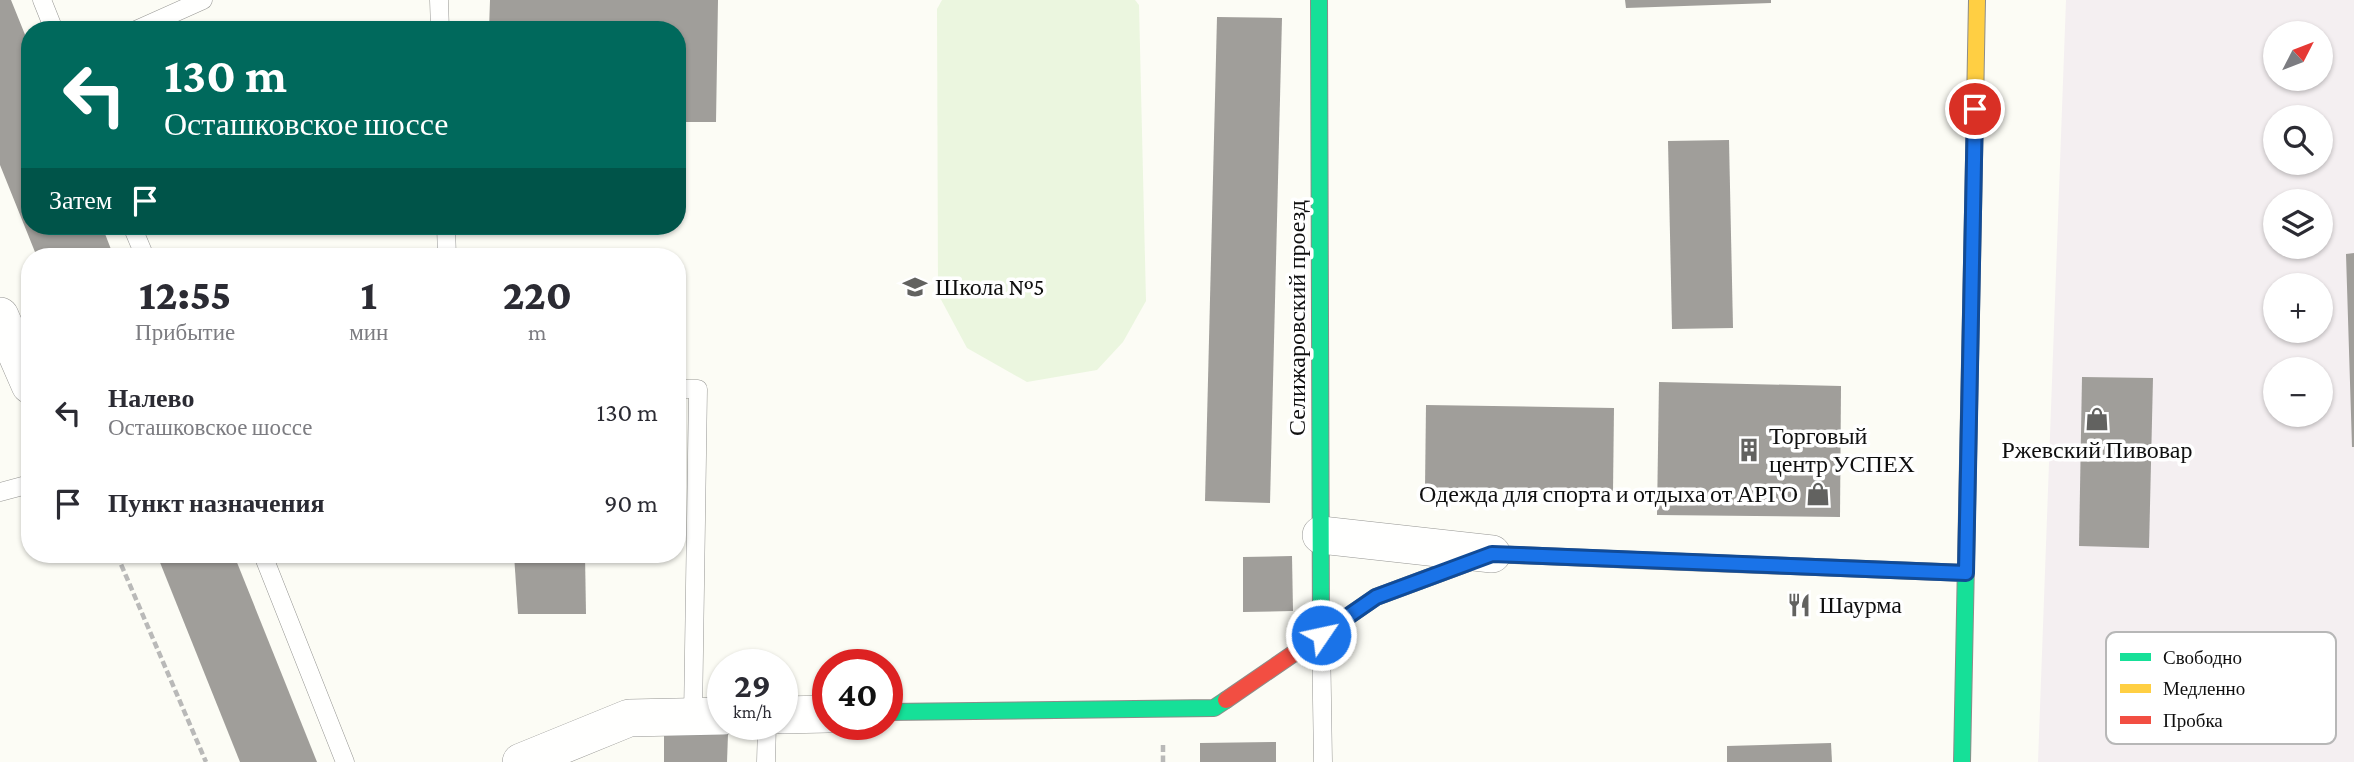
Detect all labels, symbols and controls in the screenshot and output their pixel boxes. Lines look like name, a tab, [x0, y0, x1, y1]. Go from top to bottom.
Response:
north arrow	[2263, 21, 2333, 91]
map controls	[2263, 21, 2333, 427]
text: 130 m	[164, 48, 287, 103]
icon: left	[49, 49, 140, 140]
pin	[1945, 79, 2005, 139]
icon: arrive	[1956, 90, 1994, 128]
button: search	[2263, 105, 2333, 175]
text: Осташковское шоссе	[164, 106, 449, 142]
icon: arrive	[126, 182, 164, 220]
text: Затем	[49, 186, 112, 215]
button: layers	[2263, 189, 2333, 259]
street label: Селижаровский проезд	[1283, 200, 1310, 436]
text: 12:55	[139, 271, 231, 318]
text: 1	[361, 271, 377, 318]
text: 220	[502, 271, 572, 318]
school or university icon: Школа №5	[901, 273, 929, 301]
place label: Школа №5	[935, 273, 1045, 300]
button: +	[2263, 273, 2333, 343]
text: Прибытие	[135, 319, 235, 345]
text: мин	[349, 319, 388, 345]
text: m	[528, 319, 546, 345]
button: −	[2263, 357, 2333, 427]
text: Налево	[108, 384, 194, 413]
icon: left	[49, 394, 87, 432]
text: 130 m	[597, 398, 658, 427]
shop icon: Ржевский Пивовар	[2083, 405, 2111, 433]
text: Осташковское шоссе	[108, 414, 313, 440]
place label: Торговый центр УСПЕХ	[1769, 422, 1915, 477]
building icon: Торговый центр УСПЕХ	[1735, 436, 1763, 464]
place label: Ржевский Пивовар	[2002, 436, 2192, 463]
place label: Одежда для спорта и отдыха от АРГО	[1419, 480, 1798, 507]
shop icon: Одежда для спорта и отдыха от АРГО	[1804, 480, 1832, 508]
icon: arrive	[49, 485, 87, 523]
text: Пункт назначения	[108, 489, 325, 518]
text: 90 m	[604, 489, 658, 518]
restaurant icon: Шаурма	[1785, 591, 1813, 619]
place label: Шаурма	[1819, 591, 1902, 618]
position arrow	[1284, 598, 1358, 672]
legend	[2106, 632, 2336, 744]
text: Свободно	[2163, 647, 2242, 668]
speed limit sign: 40	[812, 649, 903, 740]
text: 29	[734, 666, 771, 705]
text: Медленно	[2163, 678, 2245, 699]
text: km/h	[733, 702, 772, 722]
text: Пробка	[2163, 710, 2223, 731]

